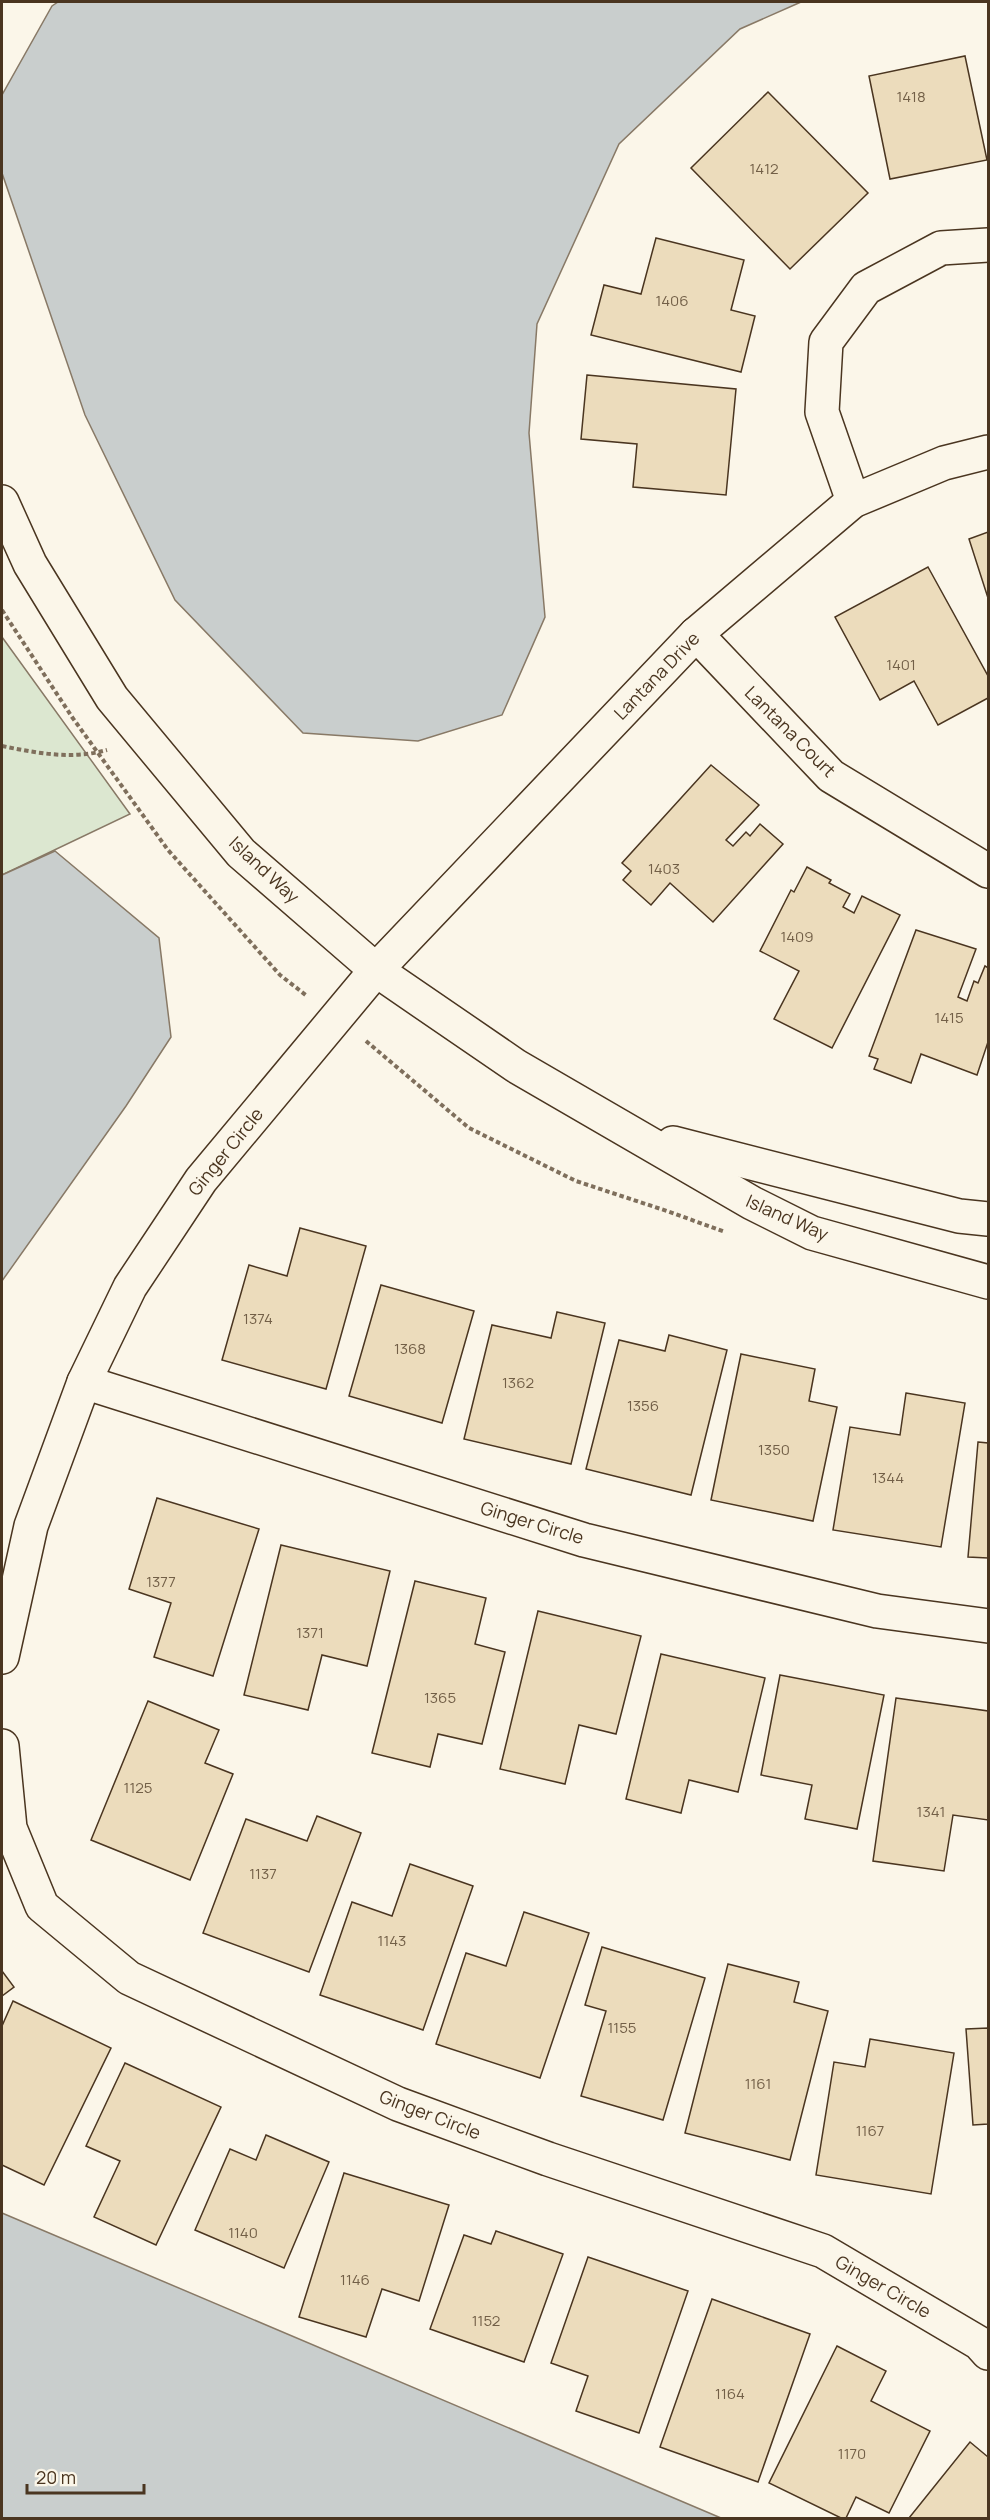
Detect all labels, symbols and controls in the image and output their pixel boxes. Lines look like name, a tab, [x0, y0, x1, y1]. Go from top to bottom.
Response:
house number: 1418	[896, 86, 926, 107]
house number: 1412	[749, 158, 779, 179]
house number: 1406	[655, 290, 689, 311]
street label: Lantana Drive	[608, 626, 704, 724]
house number: 1401	[886, 654, 916, 675]
street label: Lantana Court	[740, 681, 841, 782]
street label: Island Way	[224, 831, 305, 908]
house number: 1403	[648, 858, 680, 879]
house number: 1409	[780, 926, 814, 947]
house number: 1415	[934, 1007, 964, 1028]
street label: Ginger Circle	[182, 1102, 268, 1200]
street label: Island Way	[742, 1188, 833, 1246]
house number: 1374	[243, 1308, 273, 1329]
house number: 1368	[394, 1338, 426, 1359]
house number: 1362	[502, 1372, 534, 1393]
house number: 1356	[627, 1395, 659, 1416]
house number: 1350	[758, 1439, 790, 1460]
house number: 1344	[872, 1467, 904, 1488]
street label: Ginger Circle	[478, 1495, 587, 1549]
house number: 1377	[146, 1571, 176, 1592]
house number: 1371	[296, 1622, 324, 1643]
house number: 1365	[424, 1687, 456, 1708]
house number: 1125	[124, 1777, 152, 1798]
house number: 1341	[917, 1801, 945, 1822]
house number: 1137	[249, 1863, 277, 1884]
house number: 1143	[378, 1930, 406, 1951]
house number: 1155	[607, 2017, 637, 2038]
house number: 1161	[745, 2073, 771, 2094]
street label: Ginger Circle	[376, 2084, 484, 2144]
house number: 1167	[856, 2120, 884, 2141]
house number: 1140	[228, 2222, 258, 2243]
street label: Ginger Circle	[831, 2249, 936, 2323]
house number: 1146	[340, 2269, 370, 2290]
house number: 1152	[472, 2310, 500, 2331]
house number: 1164	[715, 2383, 745, 2404]
house number: 1170	[838, 2443, 866, 2464]
scale bar	[27, 2457, 144, 2495]
text: 20 m	[36, 2465, 76, 2489]

